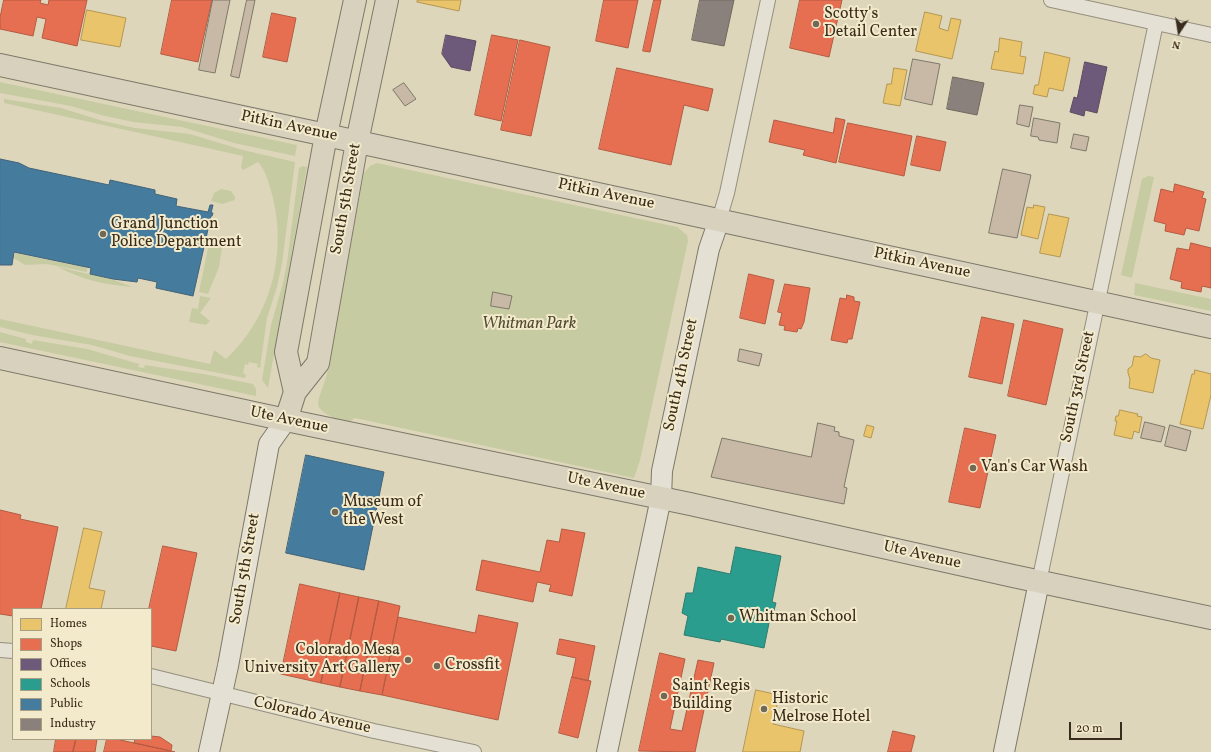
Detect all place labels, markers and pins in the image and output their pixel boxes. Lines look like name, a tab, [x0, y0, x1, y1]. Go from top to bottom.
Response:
place label: Scotty's Detail Center	[824, 5, 917, 43]
marker: Scotty's Detail Center	[811, 19, 821, 29]
place label: Grand Junction Police Department	[111, 215, 241, 253]
marker: Grand Junction Police Department	[98, 229, 108, 239]
place label: Van's Car Wash	[981, 458, 1088, 478]
marker: Van's Car Wash	[968, 463, 978, 473]
place label: Museum of the West	[343, 493, 421, 531]
marker: Museum of the West	[330, 507, 340, 517]
place label: Whitman School	[739, 608, 857, 628]
marker: Whitman School	[726, 613, 736, 623]
place label: Colorado Mesa University Art Gallery	[244, 641, 400, 679]
marker: Colorado Mesa University Art Gallery	[403, 655, 413, 665]
place label: Crossfit	[445, 656, 500, 676]
marker: Crossfit	[432, 661, 442, 671]
place label: Saint Regis Building	[672, 677, 750, 715]
place label: Historic Melrose Hotel	[772, 690, 870, 728]
marker: Saint Regis Building	[659, 691, 669, 701]
marker: Historic Melrose Hotel	[759, 704, 769, 714]

